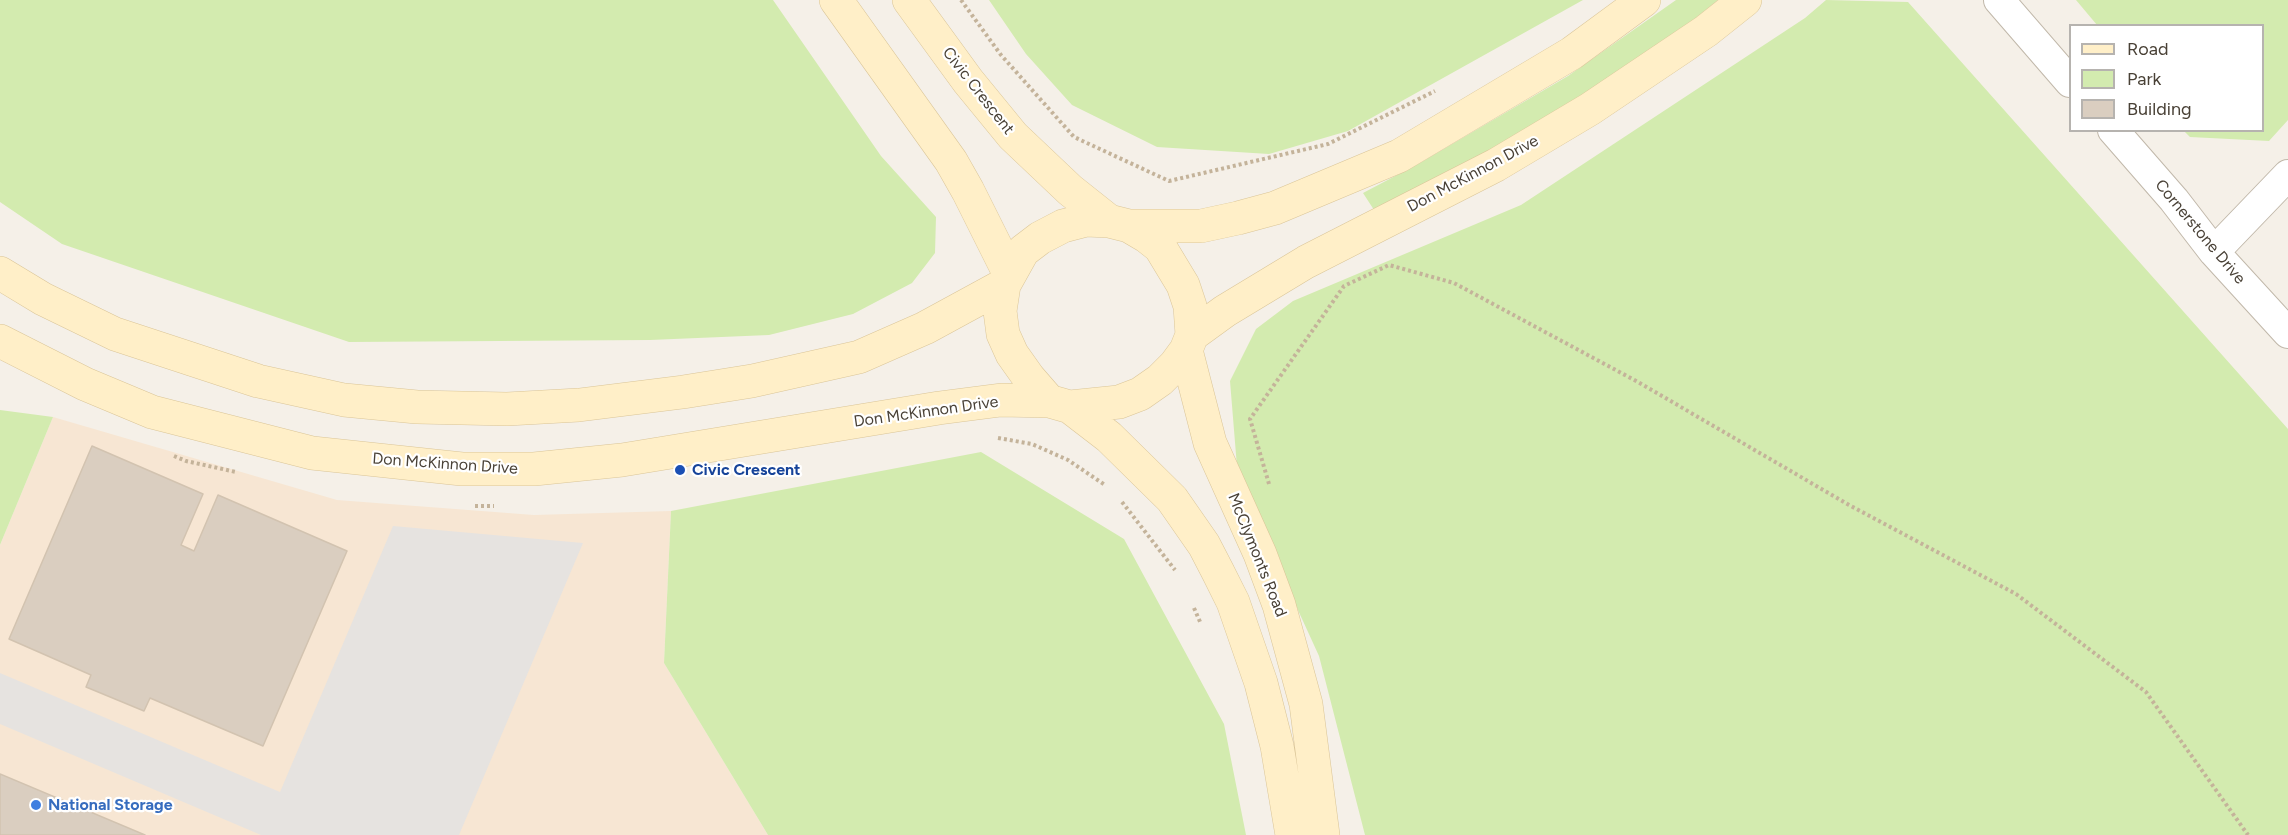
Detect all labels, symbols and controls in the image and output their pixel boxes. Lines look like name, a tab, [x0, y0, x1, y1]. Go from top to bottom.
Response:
legend	[2069, 24, 2264, 132]
text: Road	[2127, 38, 2168, 60]
street label: Civic Crescent	[938, 44, 1018, 138]
text: Park	[2127, 68, 2161, 90]
text: Building	[2127, 98, 2192, 120]
street label: Don McKinnon Drive	[1404, 131, 1542, 217]
street label: Cornerstone Drive	[2151, 176, 2249, 288]
street label: Don McKinnon Drive	[852, 392, 1000, 432]
street label: Don McKinnon Drive	[372, 449, 518, 479]
place label: Civic Crescent	[692, 460, 801, 480]
marker: Civic Crescent	[673, 463, 687, 477]
street label: McClymonts Road	[1223, 490, 1291, 620]
place label: National Storage	[48, 795, 173, 815]
marker: National Storage	[29, 798, 43, 812]

